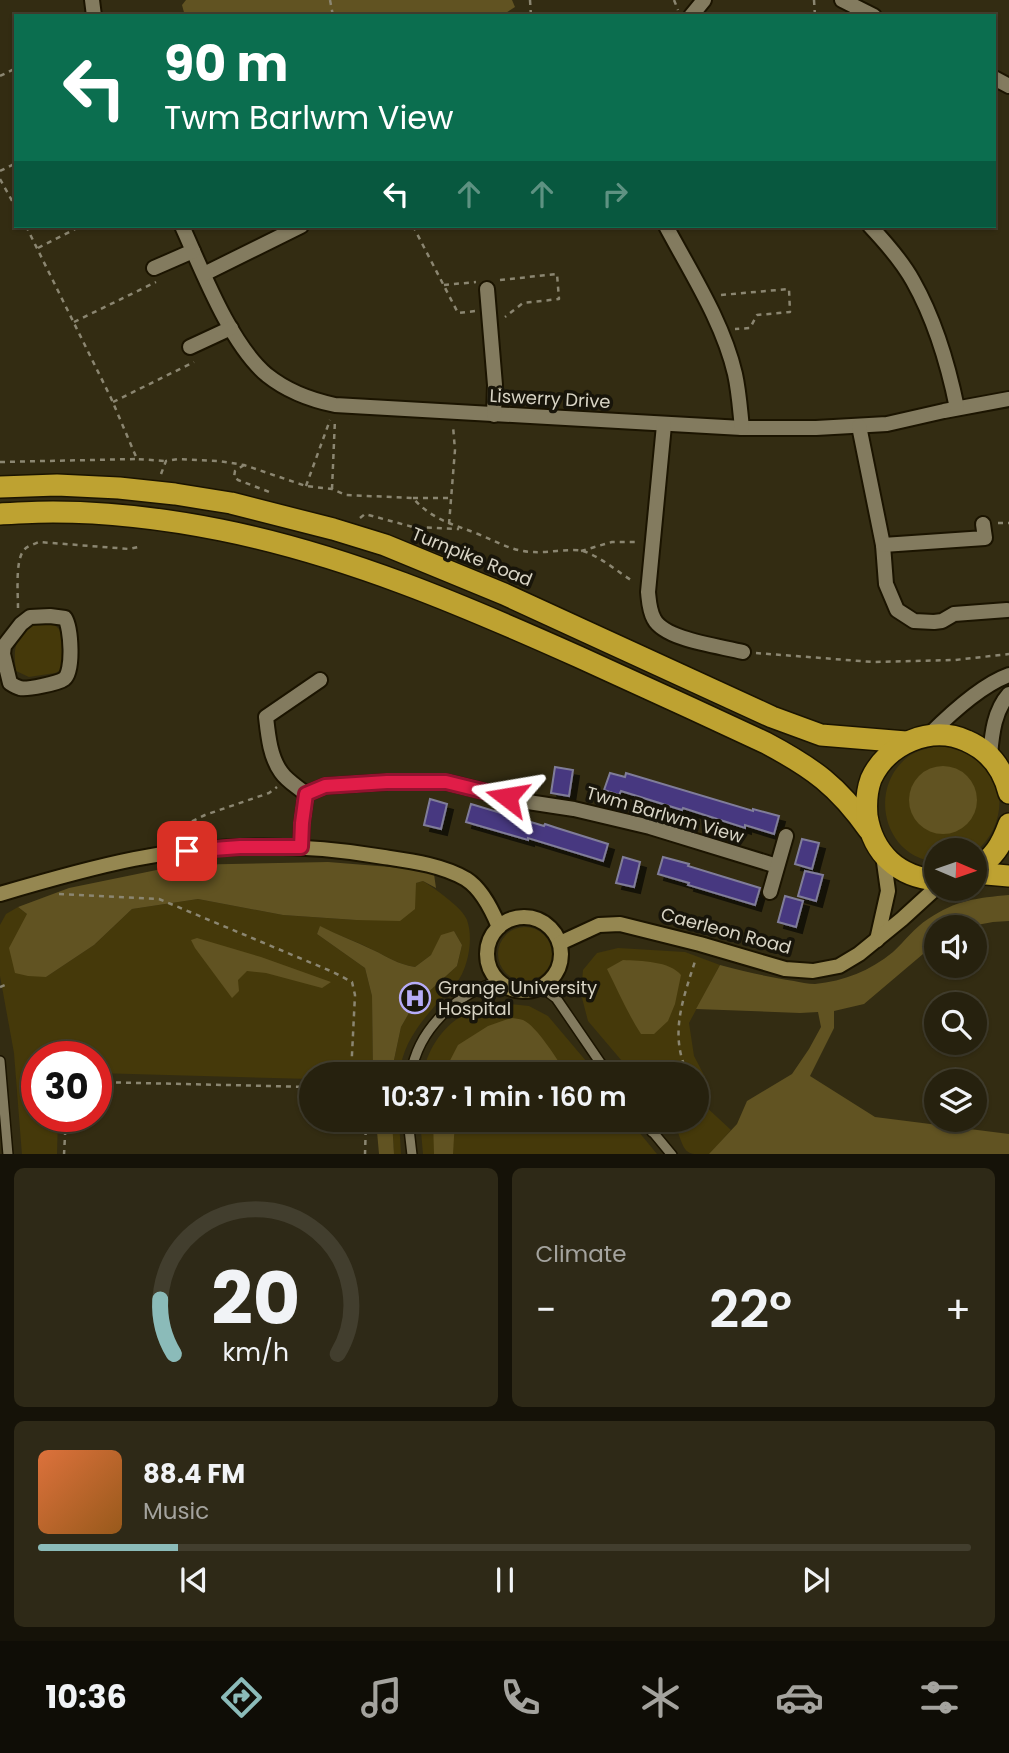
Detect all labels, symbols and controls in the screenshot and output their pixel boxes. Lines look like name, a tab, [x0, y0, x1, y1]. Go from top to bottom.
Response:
text: 90 m	[164, 30, 288, 98]
icon: left	[49, 42, 140, 133]
text: Twm Barlwm View	[164, 95, 453, 140]
icon: left	[377, 175, 415, 213]
icon: ahead	[450, 175, 488, 213]
icon: ahead	[523, 175, 561, 213]
icon: right	[596, 175, 634, 213]
street label: Liswerry Drive	[489, 383, 611, 414]
street label: Turnpike Road	[408, 521, 536, 592]
position arrow	[470, 760, 544, 834]
street label: Twm Barlwm View	[583, 780, 747, 849]
pin	[157, 821, 217, 881]
icon: arrive	[168, 832, 206, 870]
north arrow	[924, 838, 987, 901]
map controls	[924, 838, 987, 1132]
street label: Caerleon Road	[658, 901, 794, 960]
button: sound	[924, 915, 987, 978]
place label: Grange University Hospital	[438, 975, 597, 1021]
hospital icon: Grange University Hospital	[398, 981, 432, 1015]
button: search	[924, 992, 987, 1055]
speed limit sign: 30	[21, 1041, 112, 1132]
button: layers	[924, 1069, 987, 1132]
text: 10:37 · 1 min · 160 m	[381, 1079, 627, 1115]
text: Climate	[536, 1238, 626, 1270]
text: 20	[211, 1248, 300, 1349]
text: 22°	[709, 1273, 792, 1346]
text: −	[536, 1283, 556, 1336]
text: +	[945, 1283, 971, 1336]
text: km/h	[222, 1334, 289, 1369]
text: 88.4 FM	[143, 1456, 245, 1492]
text: Music	[143, 1495, 209, 1527]
icon: previous	[175, 1561, 213, 1599]
icon: pause	[486, 1561, 524, 1599]
icon: next	[797, 1561, 835, 1599]
icon: directions	[217, 1673, 266, 1722]
icon: music	[357, 1673, 406, 1722]
icon: phone	[496, 1673, 545, 1722]
icon: climate	[636, 1673, 685, 1722]
icon: car	[775, 1673, 824, 1722]
icon: filters	[915, 1673, 964, 1722]
text: 10:36	[45, 1674, 127, 1719]

